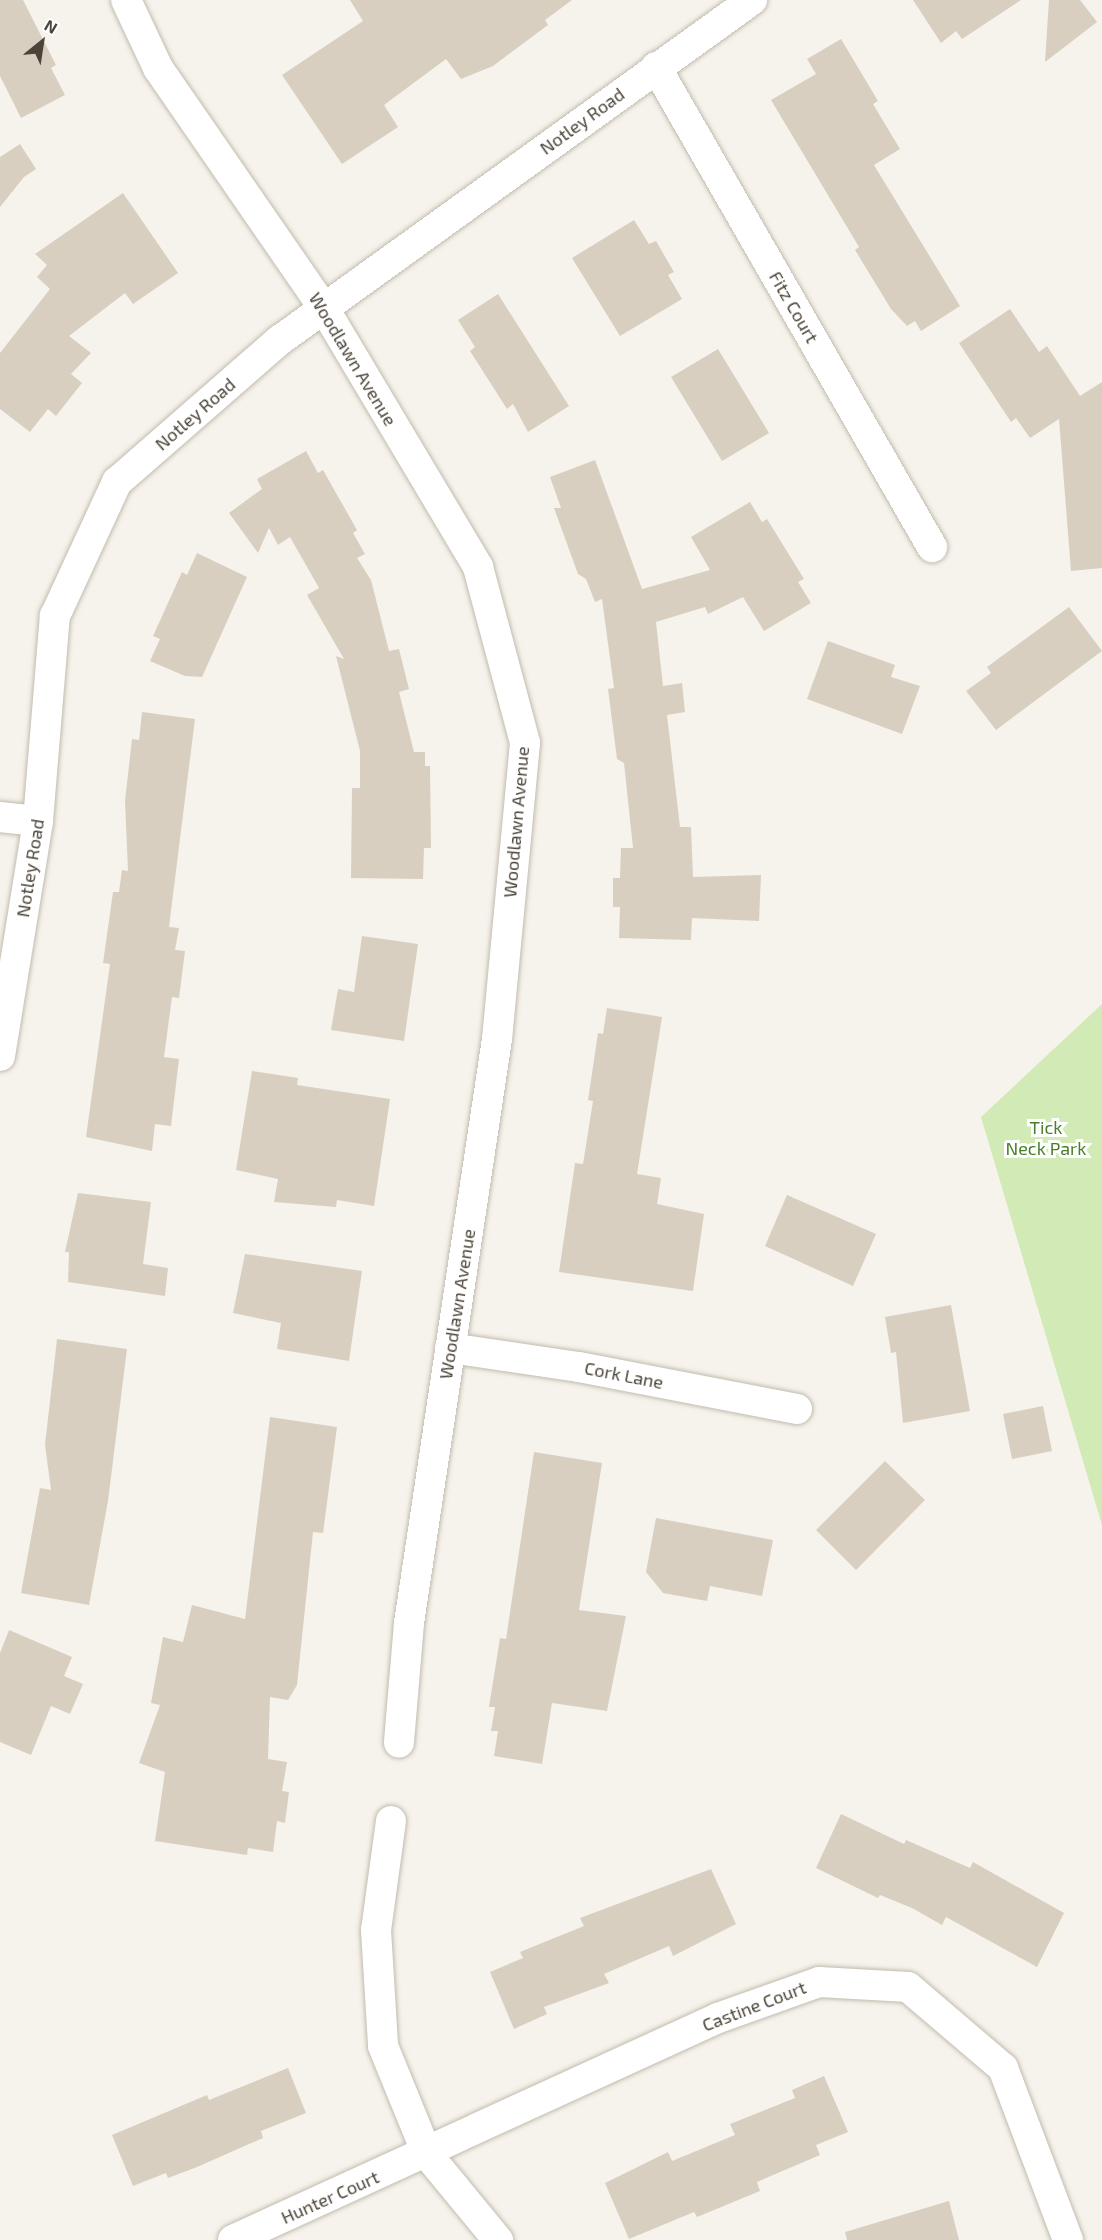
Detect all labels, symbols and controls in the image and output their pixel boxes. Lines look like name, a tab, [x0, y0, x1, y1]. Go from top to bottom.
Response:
north arrow	[12, 12, 72, 72]
text: N	[41, 15, 61, 37]
street label: Notley Road	[535, 83, 629, 159]
street label: Fitz Court	[765, 267, 823, 347]
street label: Woodlawn Avenue	[305, 288, 401, 430]
street label: Notley Road	[150, 373, 240, 455]
street label: Woodlawn Avenue	[499, 745, 533, 899]
street label: Notley Road	[12, 817, 48, 919]
park label: Tick Neck Park	[1005, 1117, 1087, 1160]
street label: Woodlawn Avenue	[434, 1227, 480, 1381]
street label: Cork Lane	[583, 1357, 665, 1393]
street label: Castine Court	[699, 1976, 809, 2036]
street label: Hunter Court	[278, 2166, 382, 2228]

